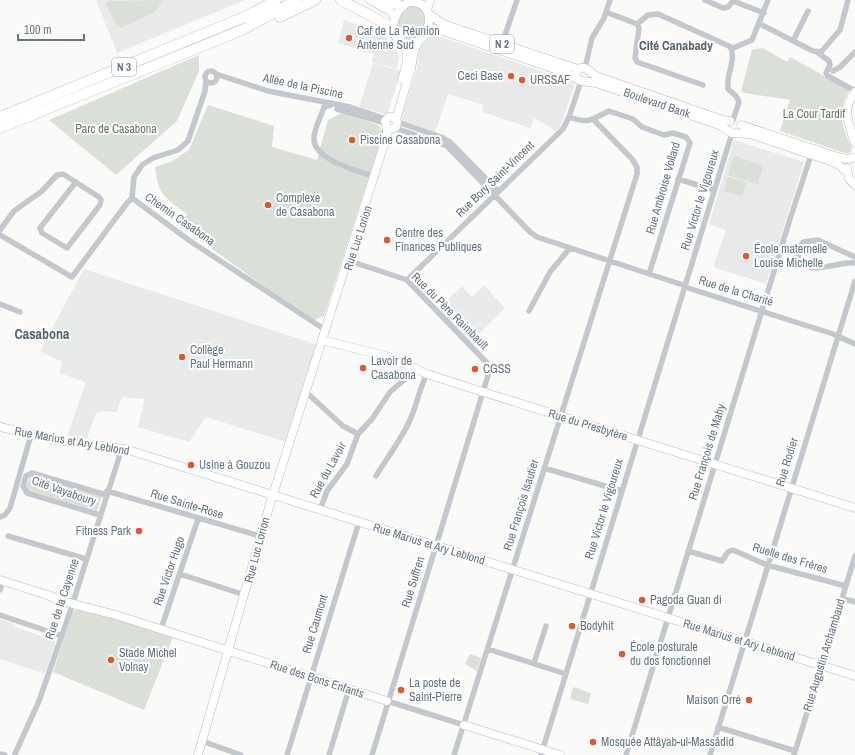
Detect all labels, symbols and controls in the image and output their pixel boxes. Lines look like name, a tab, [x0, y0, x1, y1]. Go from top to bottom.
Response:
scale bar	[18, 16, 84, 42]
text: 100 m	[24, 22, 51, 38]
place label: Caf de La Réunion Antenne Sud	[356, 23, 440, 53]
marker: Caf de La Réunion Antenne Sud	[344, 33, 354, 43]
road number: N 2	[490, 35, 514, 53]
district label: Cité Canabady	[639, 37, 713, 54]
road number: N 3	[112, 58, 136, 76]
place label: Ceci Base	[458, 68, 503, 84]
street label: Allée de la Piscine	[260, 69, 345, 102]
marker: Ceci Base	[506, 71, 516, 81]
place label: URSSAF	[530, 72, 570, 88]
marker: URSSAF	[517, 75, 527, 85]
street label: Boulevard Bank	[622, 84, 693, 122]
park label: La Cour Tardif	[783, 106, 845, 122]
park label: Parc de Casabona	[75, 121, 157, 137]
place label: Piscine Casabona	[360, 132, 441, 148]
marker: Piscine Casabona	[347, 135, 357, 145]
street label: Rue Bory Saint-Vincent	[452, 137, 538, 221]
street label: Rue Ambroise Vollard	[642, 140, 684, 236]
street label: Rue Victor le Vigoureux	[677, 148, 723, 252]
street label: Chemin Casabona	[142, 189, 219, 249]
place label: Complexe de Casabona	[276, 190, 335, 220]
marker: Complexe de Casabona	[263, 200, 273, 210]
street label: Rue Luc Lorion	[340, 204, 376, 272]
place label: Centre des Finances Publiques	[395, 225, 482, 255]
marker: Centre des Finances Publiques	[382, 235, 392, 245]
place label: École maternelle Louise Michelle	[754, 241, 827, 271]
marker: École maternelle Louise Michelle	[741, 251, 751, 261]
street label: Rue du Père Raimbault	[408, 269, 492, 353]
street label: Rue de la Charité	[697, 272, 775, 310]
district label: Casabona	[15, 325, 70, 343]
place label: Collège Paul Hermann	[190, 342, 253, 372]
marker: Collège Paul Hermann	[177, 352, 187, 362]
place label: Lavoir de Casabona	[371, 353, 416, 383]
place label: CGSS	[483, 361, 511, 377]
marker: Lavoir de Casabona	[358, 363, 368, 373]
marker: CGSS	[470, 364, 480, 374]
street label: Rue François de Mahy	[685, 402, 729, 502]
street label: Rue du Presbytère	[546, 405, 630, 445]
street label: Rue Marius et Ary Leblond	[13, 423, 131, 459]
street label: Rue Rodier	[772, 435, 802, 488]
street label: Rue du Lavoir	[306, 438, 350, 501]
place label: Usine à Gouzou	[199, 457, 270, 473]
street label: Rue François Isautier	[500, 457, 543, 553]
street label: Rue Victor le Vigoureux	[581, 457, 627, 561]
marker: Usine à Gouzou	[186, 460, 196, 470]
street label: Cité Vayaboury	[30, 473, 98, 510]
street label: Rue Sainte-Rose	[149, 485, 225, 523]
street label: Rue Luc Lorion	[241, 515, 273, 585]
street label: Rue Marius et Ary Leblond	[371, 519, 487, 569]
place label: Fitness Park	[76, 523, 131, 539]
marker: Fitness Park	[134, 526, 144, 536]
street label: Rue Victor Hugo	[150, 534, 188, 608]
street label: Ruelle des Frères	[751, 539, 830, 577]
street label: Rue Suffren	[398, 555, 428, 609]
street label: Rue de la Cayenne	[41, 556, 83, 642]
street label: Rue Caumont	[298, 592, 332, 655]
place label: Pagoda Guan di	[650, 592, 722, 608]
marker: Pagoda Guan di	[637, 595, 647, 605]
street label: Rue Augustin Archambaud	[799, 597, 849, 713]
street label: Rue Marius et Ary Leblond	[681, 615, 797, 665]
place label: Bodyhit	[580, 618, 614, 634]
marker: Bodyhit	[567, 621, 577, 631]
place label: École posturale du dos fonctionnel	[630, 639, 710, 669]
place label: Stade Michel Volnay	[119, 645, 176, 675]
marker: École posturale du dos fonctionnel	[617, 649, 627, 659]
marker: Stade Michel Volnay	[106, 655, 116, 665]
street label: Rue des Bons Enfants	[268, 656, 366, 702]
place label: La poste de Saint-Pierre	[409, 675, 462, 705]
marker: La poste de Saint-Pierre	[396, 685, 406, 695]
place label: Maison Orré	[686, 692, 741, 708]
marker: Maison Orré	[744, 695, 754, 705]
place label: Mosquée Attâyab-ul-Massâdid	[601, 734, 734, 750]
marker: Mosquée Attâyab-ul-Massâdid	[588, 737, 598, 747]

